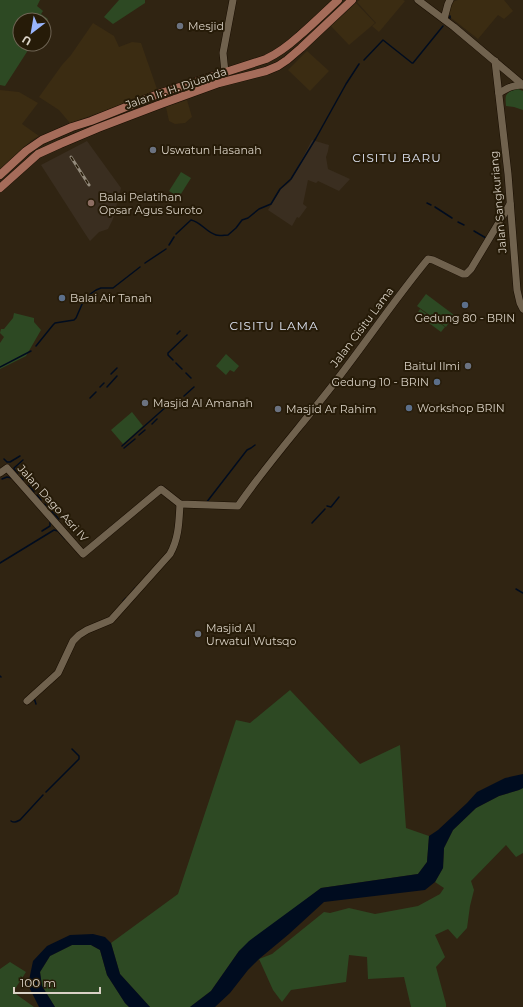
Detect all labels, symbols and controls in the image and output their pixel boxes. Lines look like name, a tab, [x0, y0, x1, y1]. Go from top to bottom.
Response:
north arrow	[12, 12, 52, 52]
place label: Mesjid	[188, 19, 224, 33]
marker: Mesjid	[175, 21, 185, 31]
text: U	[20, 32, 34, 49]
street label: Jalan Ir. H. Djuanda	[123, 64, 228, 112]
place label: Uswatun Hasanah	[161, 143, 262, 157]
marker: Uswatun Hasanah	[148, 145, 158, 155]
district label: CISITU BARU	[352, 150, 442, 165]
street label: Jalan Sangkuriang	[487, 150, 510, 255]
place label: Balai Pelatihan Opsar Agus Suroto	[99, 190, 202, 217]
marker: Balai Pelatihan Opsar Agus Suroto	[86, 198, 96, 208]
street label: Jalan Cisitu Lama	[327, 284, 397, 371]
place label: Balai Air Tanah	[70, 291, 152, 305]
marker: Balai Air Tanah	[57, 293, 67, 303]
marker: Gedung 80 - BRIN	[460, 300, 470, 310]
place label: Gedung 80 - BRIN	[415, 311, 515, 325]
district label: CISITU LAMA	[229, 318, 319, 333]
place label: Baitul Ilmi	[404, 359, 460, 373]
marker: Baitul Ilmi	[463, 361, 473, 371]
place label: Gedung 10 - BRIN	[331, 375, 429, 389]
marker: Gedung 10 - BRIN	[432, 377, 442, 387]
place label: Masjid Al Amanah	[153, 396, 253, 410]
marker: Masjid Al Amanah	[140, 398, 150, 408]
place label: Workshop BRIN	[417, 401, 505, 415]
place label: Masjid Ar Rahim	[286, 402, 376, 416]
marker: Workshop BRIN	[404, 403, 414, 413]
marker: Masjid Ar Rahim	[273, 404, 283, 414]
street label: Jalan Dago Asri IV	[14, 461, 91, 545]
place label: Masjid Al Urwatul Wutsqo	[206, 621, 296, 648]
marker: Masjid Al Urwatul Wutsqo	[193, 629, 203, 639]
scale bar	[14, 969, 100, 995]
text: 100 m	[20, 975, 56, 990]

